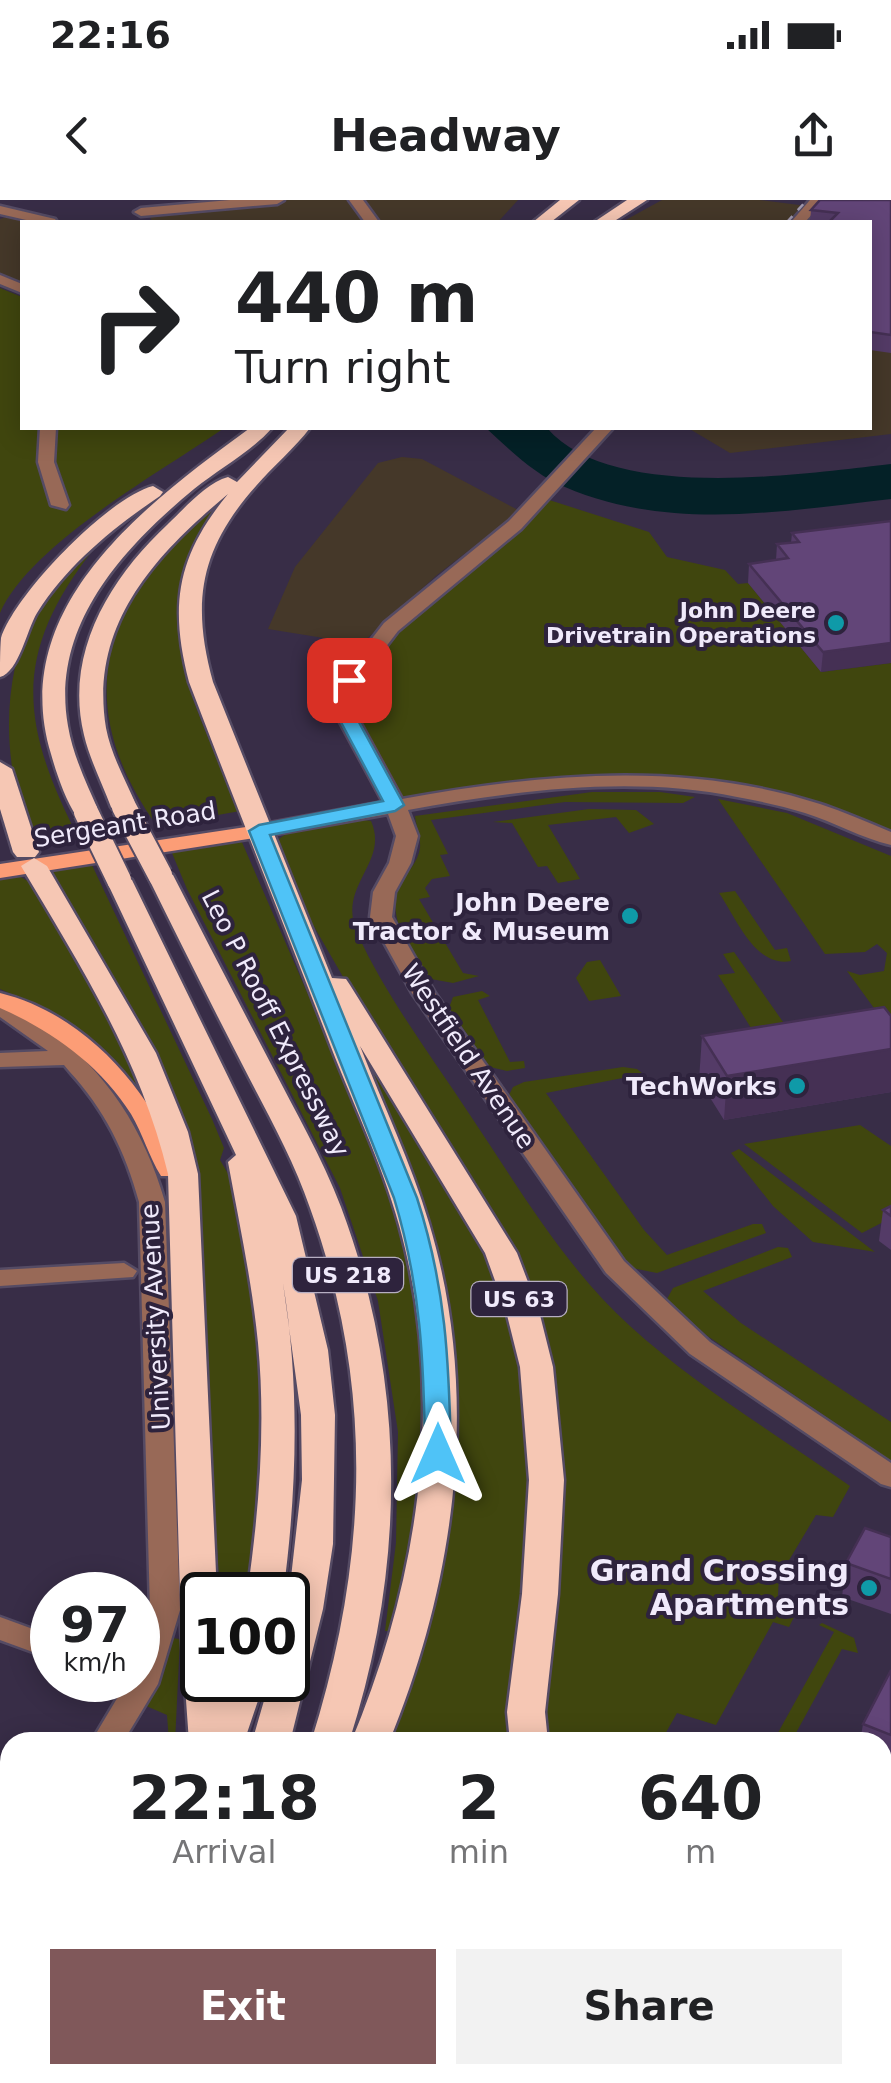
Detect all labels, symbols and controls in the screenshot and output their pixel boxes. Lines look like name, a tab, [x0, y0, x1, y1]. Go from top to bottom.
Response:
text: 22:16	[50, 13, 171, 57]
icon: back	[50, 108, 105, 163]
icon: share	[786, 108, 841, 163]
text: Headway	[330, 109, 561, 162]
text: 440 m	[235, 257, 478, 339]
icon: right	[70, 260, 200, 390]
text: Turn right	[235, 341, 450, 394]
place label: John Deere Drivetrain Operations	[546, 598, 816, 648]
marker: John Deere Drivetrain Operations	[825, 612, 847, 634]
pin	[307, 638, 392, 723]
icon: arrive	[322, 653, 377, 708]
street label: Sergeant Road	[32, 796, 218, 853]
street label: Leo P Rooff Expressway	[196, 885, 356, 1162]
place label: John Deere Tractor & Museum	[353, 888, 610, 946]
marker: John Deere Tractor & Museum	[619, 905, 641, 927]
street label: Westfield Avenue	[396, 959, 541, 1154]
place label: TechWorks	[626, 1072, 777, 1101]
marker: TechWorks	[786, 1075, 808, 1097]
street label: University Avenue	[135, 1203, 176, 1431]
road number: US 218	[293, 1258, 403, 1292]
road number: US 63	[472, 1282, 566, 1316]
position arrow	[386, 1402, 490, 1506]
place label: Grand Crossing Apartments	[590, 1553, 849, 1622]
speed limit sign: 100	[180, 1572, 310, 1702]
marker: Grand Crossing Apartments	[858, 1577, 880, 1599]
text: 97	[60, 1596, 130, 1654]
text: km/h	[63, 1648, 127, 1677]
text: 22:18	[129, 1763, 320, 1833]
text: 2	[458, 1763, 500, 1833]
text: 640	[638, 1763, 763, 1833]
text: Arrival	[172, 1833, 276, 1871]
text: min	[449, 1833, 509, 1871]
text: m	[685, 1833, 716, 1871]
button: Exit	[50, 1949, 436, 2064]
button: Share	[456, 1949, 842, 2064]

